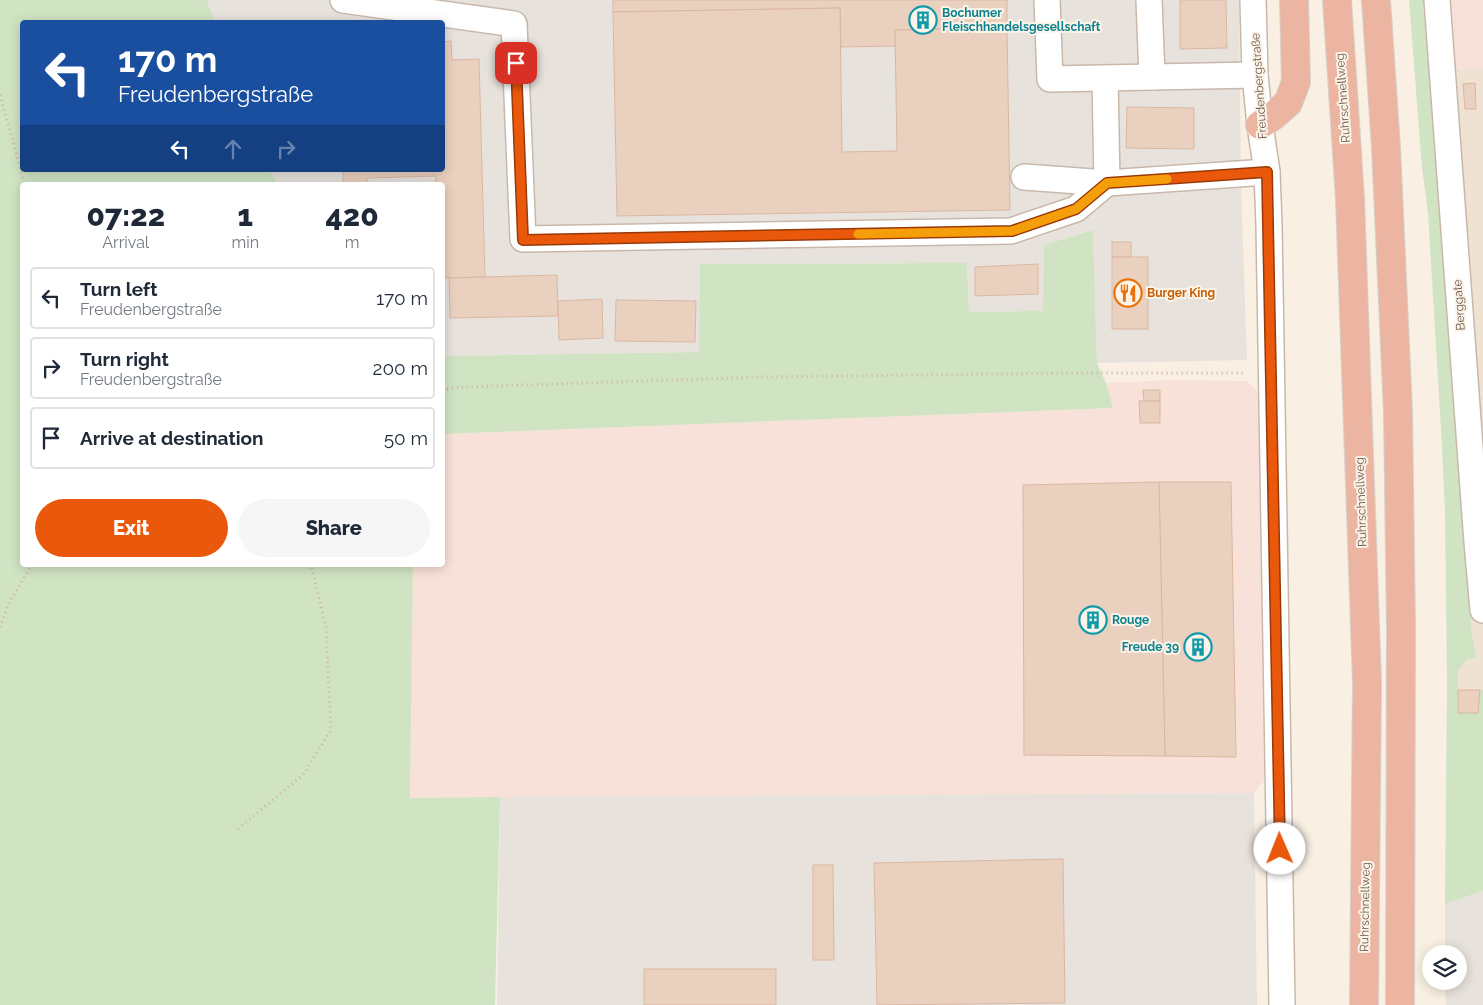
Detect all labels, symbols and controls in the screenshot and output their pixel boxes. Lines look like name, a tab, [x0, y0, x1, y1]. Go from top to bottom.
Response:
building icon: Bochumer Fleischhandelsgesellschaft	[908, 5, 938, 35]
place label: Bochumer Fleischhandelsgesellschaft	[942, 6, 1101, 34]
street label: Freudenbergstraße	[1248, 32, 1270, 140]
text: 170 m	[118, 39, 217, 80]
icon: left	[35, 40, 100, 105]
pin	[495, 42, 537, 84]
icon: arrive	[502, 49, 530, 77]
street label: Ruhrschnellweg	[1333, 53, 1353, 143]
text: Freudenbergstraße	[118, 81, 313, 107]
icon: left	[166, 135, 194, 163]
icon: ahead	[219, 135, 247, 163]
icon: right	[272, 135, 300, 163]
text: 07:22	[86, 198, 165, 233]
text: 1	[238, 198, 253, 233]
text: 420	[325, 198, 379, 233]
text: Arrival	[102, 233, 149, 252]
text: min	[232, 233, 259, 252]
text: m	[345, 233, 359, 252]
text: Turn left	[80, 278, 157, 300]
restaurant icon: Burger King	[1113, 278, 1143, 308]
street label: Berggate	[1450, 279, 1468, 331]
icon: left	[37, 284, 65, 312]
place label: Burger King	[1147, 286, 1215, 300]
text: 170 m	[376, 287, 428, 309]
text: Freudenbergstraße	[80, 300, 222, 319]
text: Turn right	[80, 348, 169, 370]
icon: right	[37, 354, 65, 382]
text: 200 m	[373, 357, 428, 379]
text: Freudenbergstraße	[80, 370, 222, 389]
icon: arrive	[37, 424, 65, 452]
text: Arrive at destination	[80, 427, 264, 449]
text: 50 m	[384, 427, 428, 449]
street label: Ruhrschnellweg	[1352, 457, 1370, 547]
button: Exit	[35, 499, 228, 557]
button: Share	[238, 499, 430, 557]
building icon: Rouge	[1078, 605, 1108, 635]
place label: Rouge	[1112, 613, 1149, 627]
building icon: Freude 39	[1183, 632, 1213, 662]
place label: Freude 39	[1122, 640, 1179, 654]
position arrow	[1253, 822, 1305, 874]
street label: Ruhrschnellweg	[1357, 862, 1373, 952]
map controls	[1422, 945, 1467, 990]
button: layers	[1422, 945, 1467, 990]

